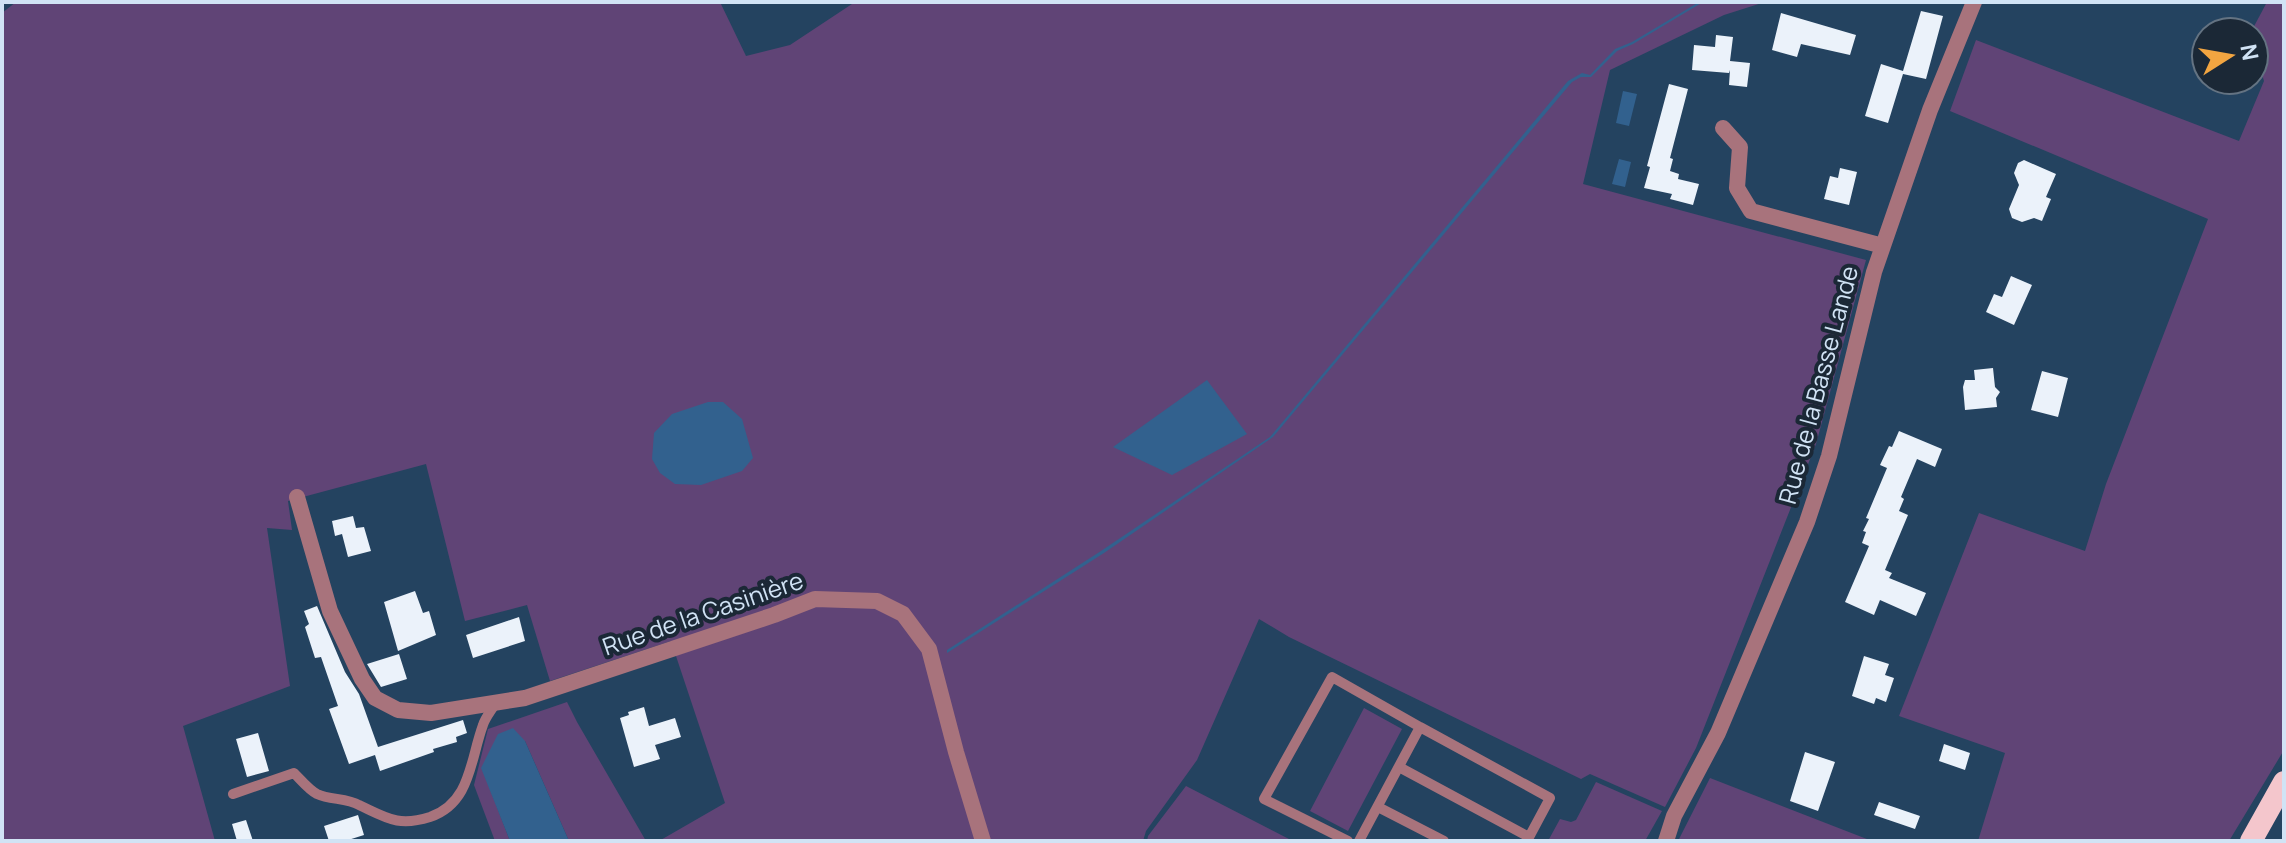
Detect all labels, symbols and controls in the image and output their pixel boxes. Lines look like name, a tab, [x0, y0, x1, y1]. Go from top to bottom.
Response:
north arrow	[2190, 16, 2270, 96]
text: N	[2233, 42, 2266, 63]
street label: Rue de la Basse Lande	[1770, 262, 1865, 507]
street label: Rue de la Casinière	[598, 563, 807, 662]

